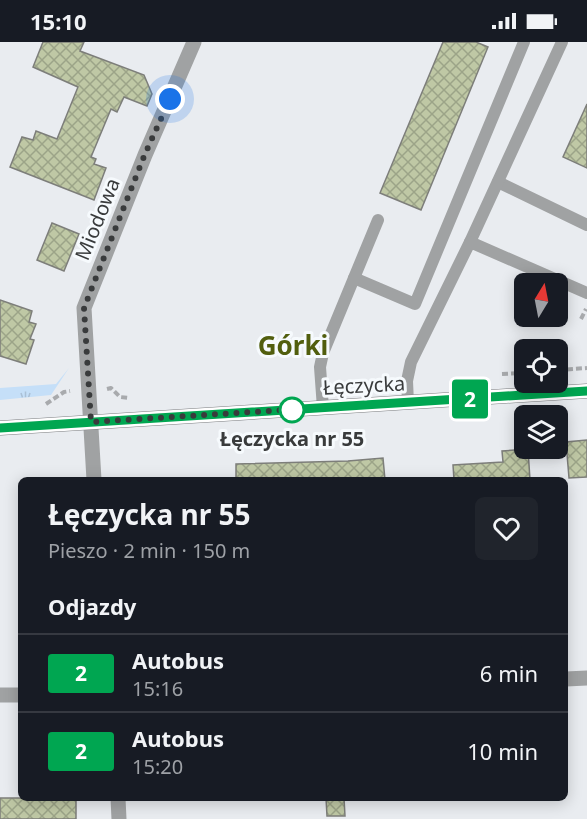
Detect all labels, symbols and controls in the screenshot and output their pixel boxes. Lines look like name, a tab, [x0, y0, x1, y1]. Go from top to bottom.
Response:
text: 15:10	[30, 6, 87, 36]
your location	[155, 84, 185, 114]
street label: Miodowa	[68, 174, 126, 264]
north arrow	[514, 273, 568, 327]
map controls	[514, 273, 568, 459]
district label: Górki	[258, 327, 328, 363]
button: locate	[514, 339, 568, 393]
street label: Łęczycka	[322, 369, 406, 401]
line badge: 2	[450, 380, 490, 418]
text: 2	[464, 385, 476, 413]
marker: Łęczycka nr 55	[279, 397, 305, 423]
button: layers	[514, 405, 568, 459]
place label: Łęczycka nr 55	[220, 425, 364, 452]
text: Łęczycka nr 55	[48, 495, 251, 533]
button: heart	[475, 497, 538, 560]
text: Pieszo · 2 min · 150 m	[48, 537, 250, 564]
text: Odjazdy	[48, 591, 136, 621]
text: Autobus	[132, 645, 224, 675]
text: 6 min	[480, 658, 538, 688]
text: 2	[75, 659, 87, 687]
text: 15:16	[132, 675, 183, 702]
text: Autobus	[132, 723, 224, 753]
text: 10 min	[467, 736, 538, 766]
text: 2	[75, 737, 87, 765]
text: 15:20	[132, 753, 183, 780]

